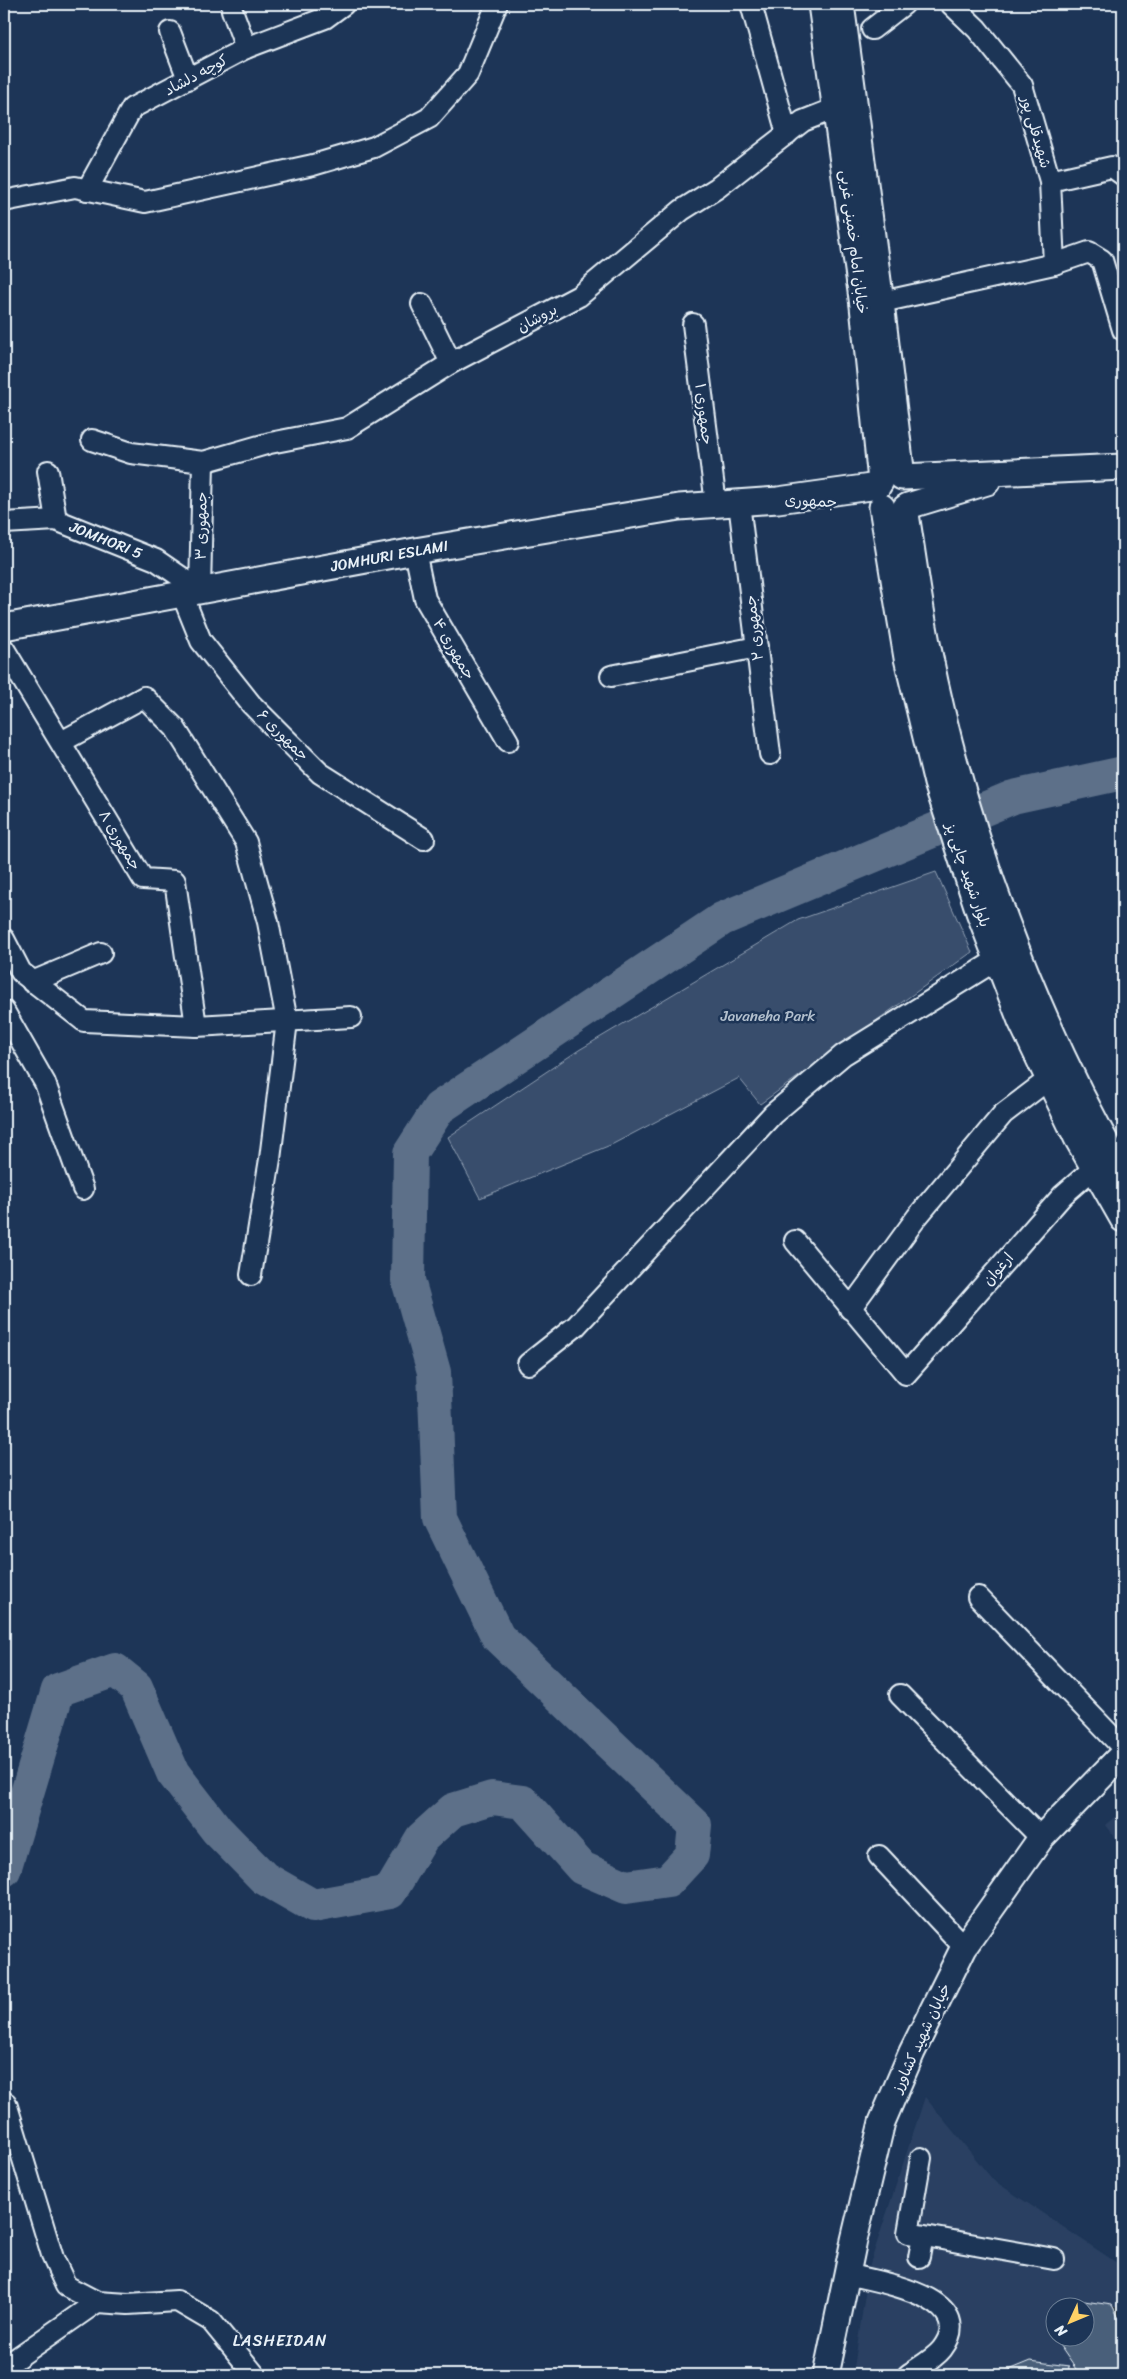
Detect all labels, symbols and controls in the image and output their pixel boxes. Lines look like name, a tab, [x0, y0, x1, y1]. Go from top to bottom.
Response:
street label: کوچه دلشاد	[159, 47, 233, 103]
street label: شهیدقلی پور	[1013, 92, 1059, 171]
street label: خیابان امام خمینی غربی	[832, 169, 876, 315]
street label: بروشان	[512, 296, 562, 340]
street label: جمهوری ۱	[687, 382, 721, 446]
street label: جمهوری	[784, 487, 838, 515]
street label: جمهوری ۳	[187, 491, 215, 561]
street label: JOMHORI 5	[65, 513, 147, 566]
street label: JOMHURI ESLAMI	[328, 533, 451, 580]
street label: جمهوری ۲	[737, 593, 771, 663]
street label: جمهوری ۴	[426, 613, 482, 685]
street label: جمهوری ۶	[251, 703, 315, 767]
street label: جمهوری ۸	[92, 805, 148, 875]
street label: بلوار شهید چایی پز	[937, 817, 998, 931]
park label: Javaneha Park	[720, 1003, 815, 1029]
street label: ارغوان	[976, 1246, 1020, 1292]
street label: خیابان شهید کشاورز	[884, 1979, 958, 2098]
north arrow	[1044, 2296, 1094, 2346]
text: N	[1048, 2318, 1074, 2344]
district label: LASHEIDAN	[233, 2326, 327, 2355]

